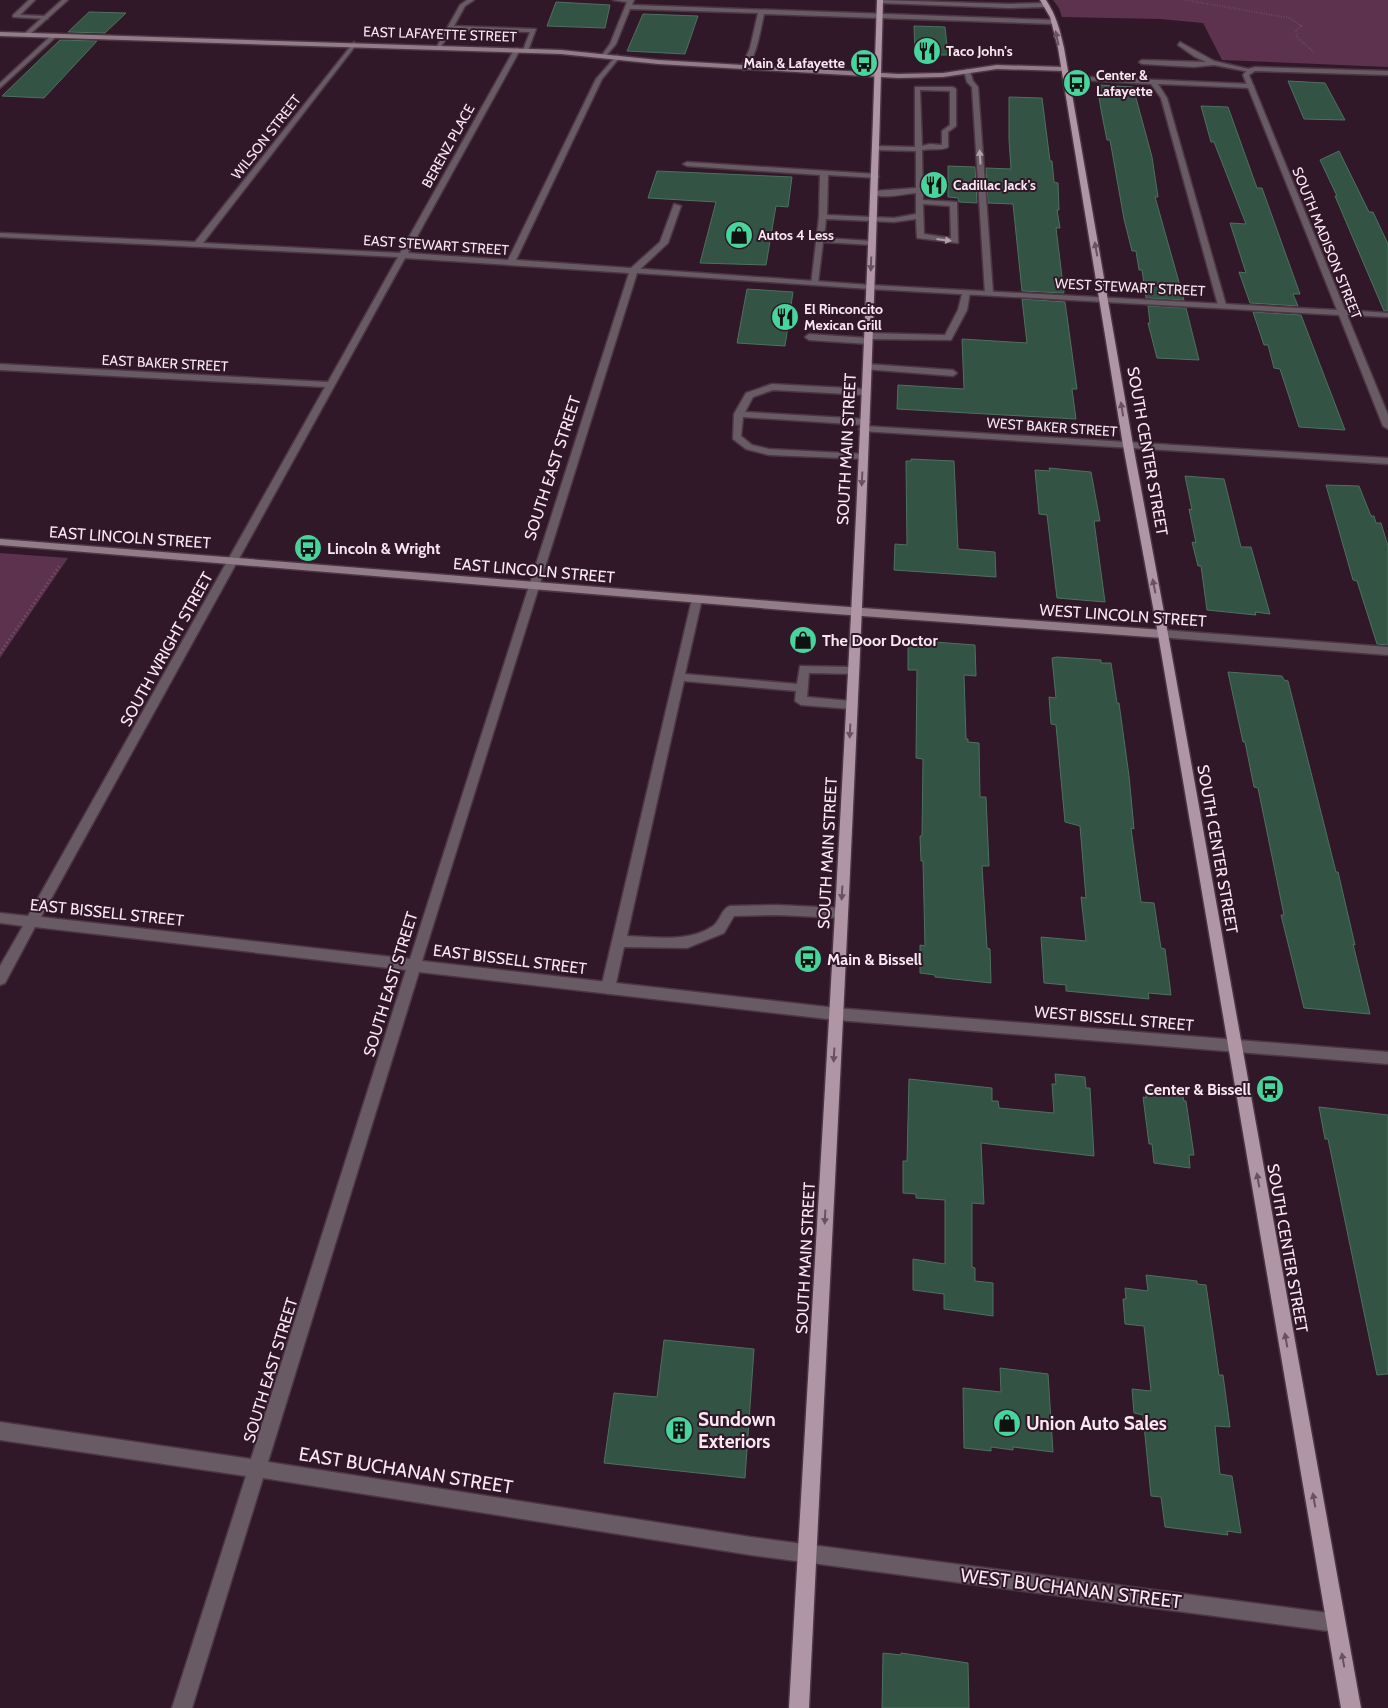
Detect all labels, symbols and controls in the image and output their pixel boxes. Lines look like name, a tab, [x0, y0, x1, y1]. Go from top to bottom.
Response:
street label: EAST LAFAYETTE STREET	[363, 22, 518, 46]
one-way arrow	[1053, 29, 1061, 45]
restaurant icon: Taco John's	[912, 36, 942, 66]
place label: Taco John's	[946, 42, 1013, 60]
bus stop icon: Main & Lafayette	[849, 48, 879, 78]
place label: Main & Lafayette	[744, 54, 845, 72]
place label: Center & Lafayette	[1096, 66, 1153, 100]
bus stop icon: Center & Lafayette	[1062, 68, 1092, 98]
street label: WILSON STREET	[227, 91, 305, 183]
street label: BERENZ PLACE	[418, 101, 478, 191]
one-way arrow	[975, 149, 983, 165]
street label: SOUTH MADISON STREET	[1288, 164, 1366, 322]
restaurant icon: Cadillac Jack's	[919, 170, 949, 200]
place label: Cadillac Jack's	[953, 176, 1036, 194]
shop icon: Autos 4 Less	[724, 220, 754, 250]
place label: Autos 4 Less	[758, 226, 834, 244]
street label: EAST STEWART STREET	[363, 231, 510, 259]
one-way arrow	[936, 236, 952, 244]
one-way arrow	[1091, 241, 1099, 257]
one-way arrow	[867, 256, 875, 272]
street label: WEST STEWART STREET	[1054, 274, 1206, 300]
place label: El Rinconcito Mexican Grill	[804, 300, 883, 334]
restaurant icon: El Rinconcito Mexican Grill	[770, 302, 800, 332]
street label: EAST BAKER STREET	[101, 351, 229, 375]
street label: SOUTH CENTER STREET	[1123, 365, 1172, 537]
street label: SOUTH MAIN STREET	[833, 372, 860, 526]
street label: SOUTH EAST STREET	[520, 393, 585, 543]
one-way arrow	[1118, 401, 1126, 417]
street label: WEST BAKER STREET	[986, 413, 1119, 441]
one-way arrow	[858, 471, 866, 487]
street label: EAST LINCOLN STREET	[48, 522, 212, 553]
bus stop icon: Lincoln & Wright	[293, 533, 323, 563]
place label: Lincoln & Wright	[327, 539, 441, 558]
street label: EAST LINCOLN STREET	[452, 554, 616, 587]
street label: SOUTH WRIGHT STREET	[116, 568, 217, 730]
one-way arrow	[1150, 578, 1158, 594]
street label: WEST LINCOLN STREET	[1039, 600, 1208, 631]
shop icon: The Door Doctor	[788, 625, 818, 655]
place label: The Door Doctor	[822, 631, 938, 650]
one-way arrow	[846, 723, 854, 739]
street label: SOUTH CENTER STREET	[1193, 763, 1242, 935]
street label: SOUTH MAIN STREET	[814, 776, 841, 930]
one-way arrow	[838, 885, 846, 901]
street label: EAST BISSELL STREET	[29, 895, 185, 930]
street label: SOUTH EAST STREET	[359, 909, 422, 1059]
street label: EAST BISSELL STREET	[432, 941, 588, 978]
bus stop icon: Main & Bissell	[793, 944, 823, 974]
place label: Main & Bissell	[827, 950, 922, 969]
street label: WEST BISSELL STREET	[1033, 1002, 1195, 1035]
one-way arrow	[830, 1047, 838, 1063]
bus stop icon: Center & Bissell	[1255, 1074, 1285, 1104]
place label: Center & Bissell	[1144, 1080, 1251, 1099]
street label: SOUTH CENTER STREET	[1263, 1162, 1312, 1334]
one-way arrow	[1253, 1172, 1261, 1188]
street label: SOUTH MAIN STREET	[792, 1181, 819, 1335]
one-way arrow	[820, 1210, 828, 1226]
street label: SOUTH EAST STREET	[239, 1295, 302, 1445]
one-way arrow	[1282, 1332, 1290, 1348]
place label: Sundown Exteriors	[698, 1408, 776, 1453]
shop icon: Union Auto Sales	[992, 1408, 1022, 1438]
place label: Union Auto Sales	[1026, 1412, 1167, 1435]
building icon: Sundown Exteriors	[664, 1415, 694, 1445]
street label: EAST BUCHANAN STREET	[297, 1442, 515, 1499]
one-way arrow	[1310, 1492, 1318, 1508]
street label: WEST BUCHANAN STREET	[959, 1564, 1183, 1613]
one-way arrow	[1338, 1652, 1346, 1668]

